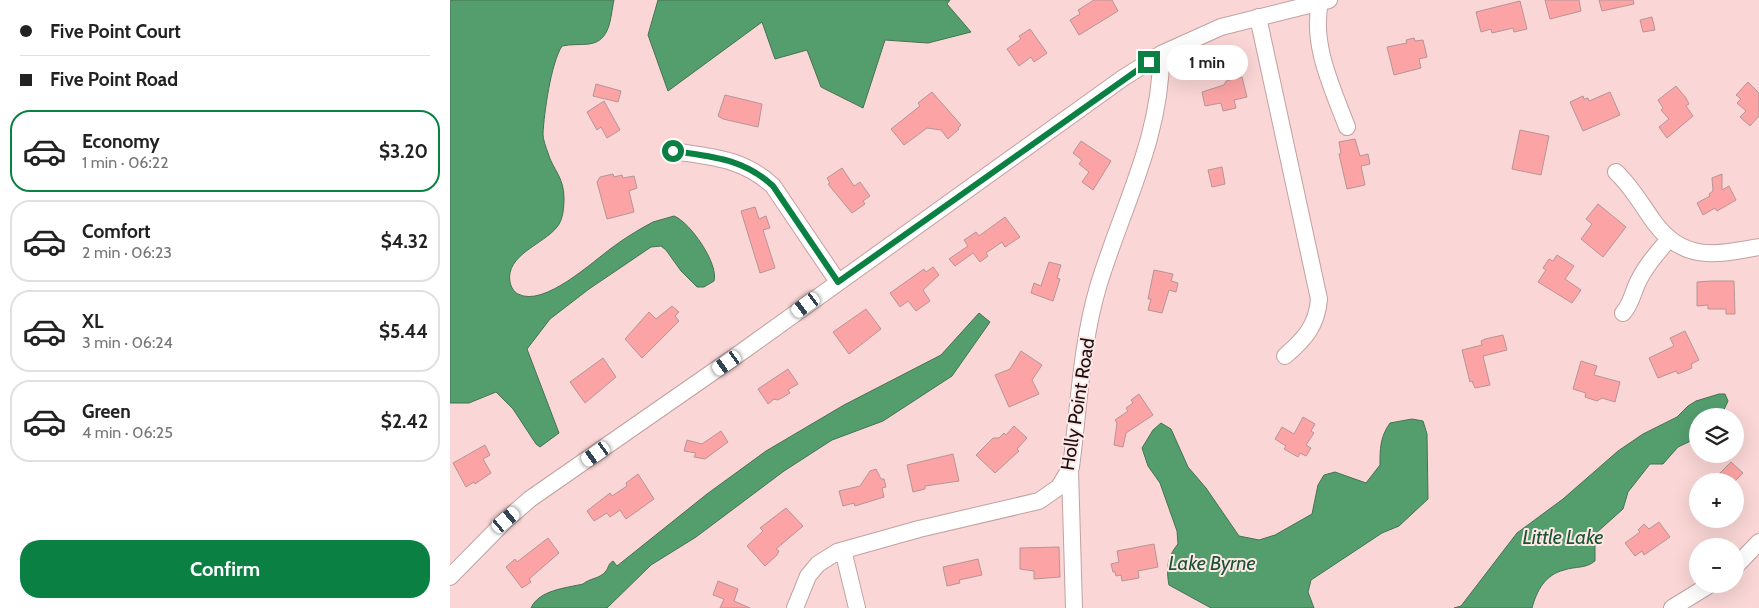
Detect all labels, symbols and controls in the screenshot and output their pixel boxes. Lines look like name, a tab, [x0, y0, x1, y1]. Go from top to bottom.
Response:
text: Five Point Court	[50, 20, 181, 43]
callout: 1 min	[1166, 44, 1249, 80]
route end	[1138, 51, 1160, 73]
text: 1 min	[1189, 53, 1225, 72]
text: Five Point Road	[50, 68, 178, 91]
icon: car	[22, 129, 67, 174]
text: Economy	[82, 130, 160, 153]
text: $3.20	[379, 140, 428, 163]
route start	[662, 140, 684, 162]
text: 1 min · 06:22	[82, 153, 169, 172]
icon: car	[22, 219, 67, 264]
text: Comfort	[82, 220, 151, 243]
text: $4.32	[381, 230, 428, 253]
text: 2 min · 06:23	[82, 243, 172, 262]
car	[789, 290, 822, 320]
icon: car	[22, 309, 67, 354]
text: XL	[82, 310, 103, 333]
text: $5.44	[379, 320, 428, 343]
text: 3 min · 06:24	[82, 333, 173, 352]
street label: Holly Point Road	[1056, 336, 1099, 472]
car	[710, 348, 743, 378]
icon: car	[22, 399, 67, 444]
text: Green	[82, 400, 131, 423]
map controls	[1689, 408, 1744, 593]
button: layers	[1689, 408, 1744, 463]
text: $2.42	[381, 410, 428, 433]
text: 4 min · 06:25	[82, 423, 173, 442]
car	[579, 439, 612, 469]
button: +	[1689, 473, 1744, 528]
car	[489, 505, 522, 535]
water label: Little Lake	[1522, 525, 1604, 549]
button: −	[1689, 538, 1744, 593]
button: Confirm	[20, 540, 430, 598]
water label: Lake Byrne	[1168, 551, 1256, 575]

